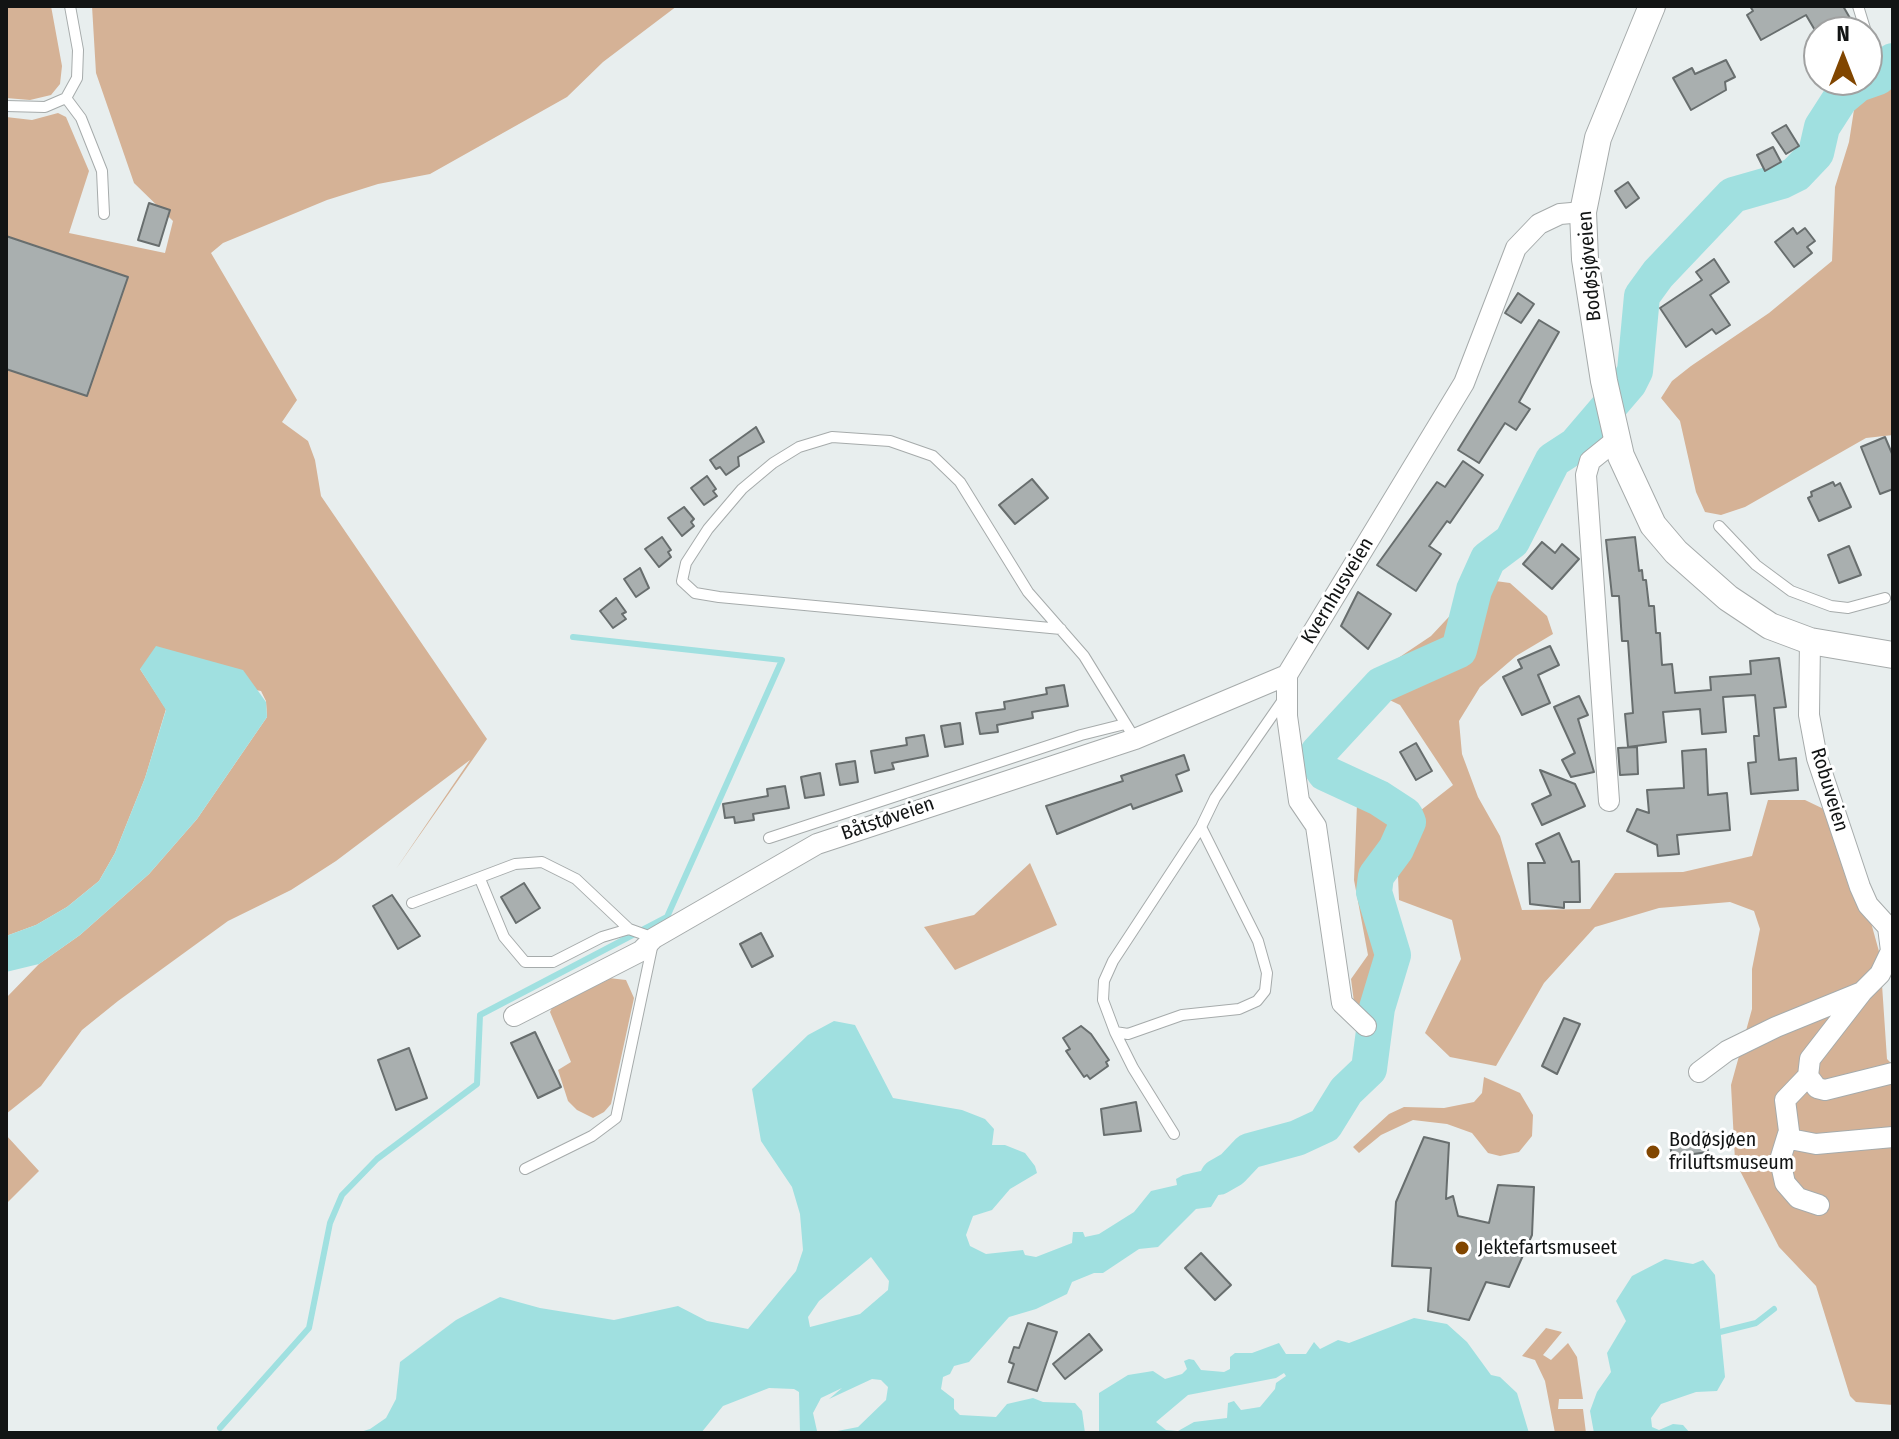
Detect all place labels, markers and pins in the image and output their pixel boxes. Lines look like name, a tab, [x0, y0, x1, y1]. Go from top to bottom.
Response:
place label: Bodøsjøen friluftsmuseum	[1669, 1128, 1794, 1175]
marker: Bodøsjøen friluftsmuseum	[1644, 1143, 1662, 1161]
place label: Jektefartsmuseet	[1478, 1236, 1617, 1260]
marker: Jektefartsmuseet	[1453, 1239, 1471, 1257]

